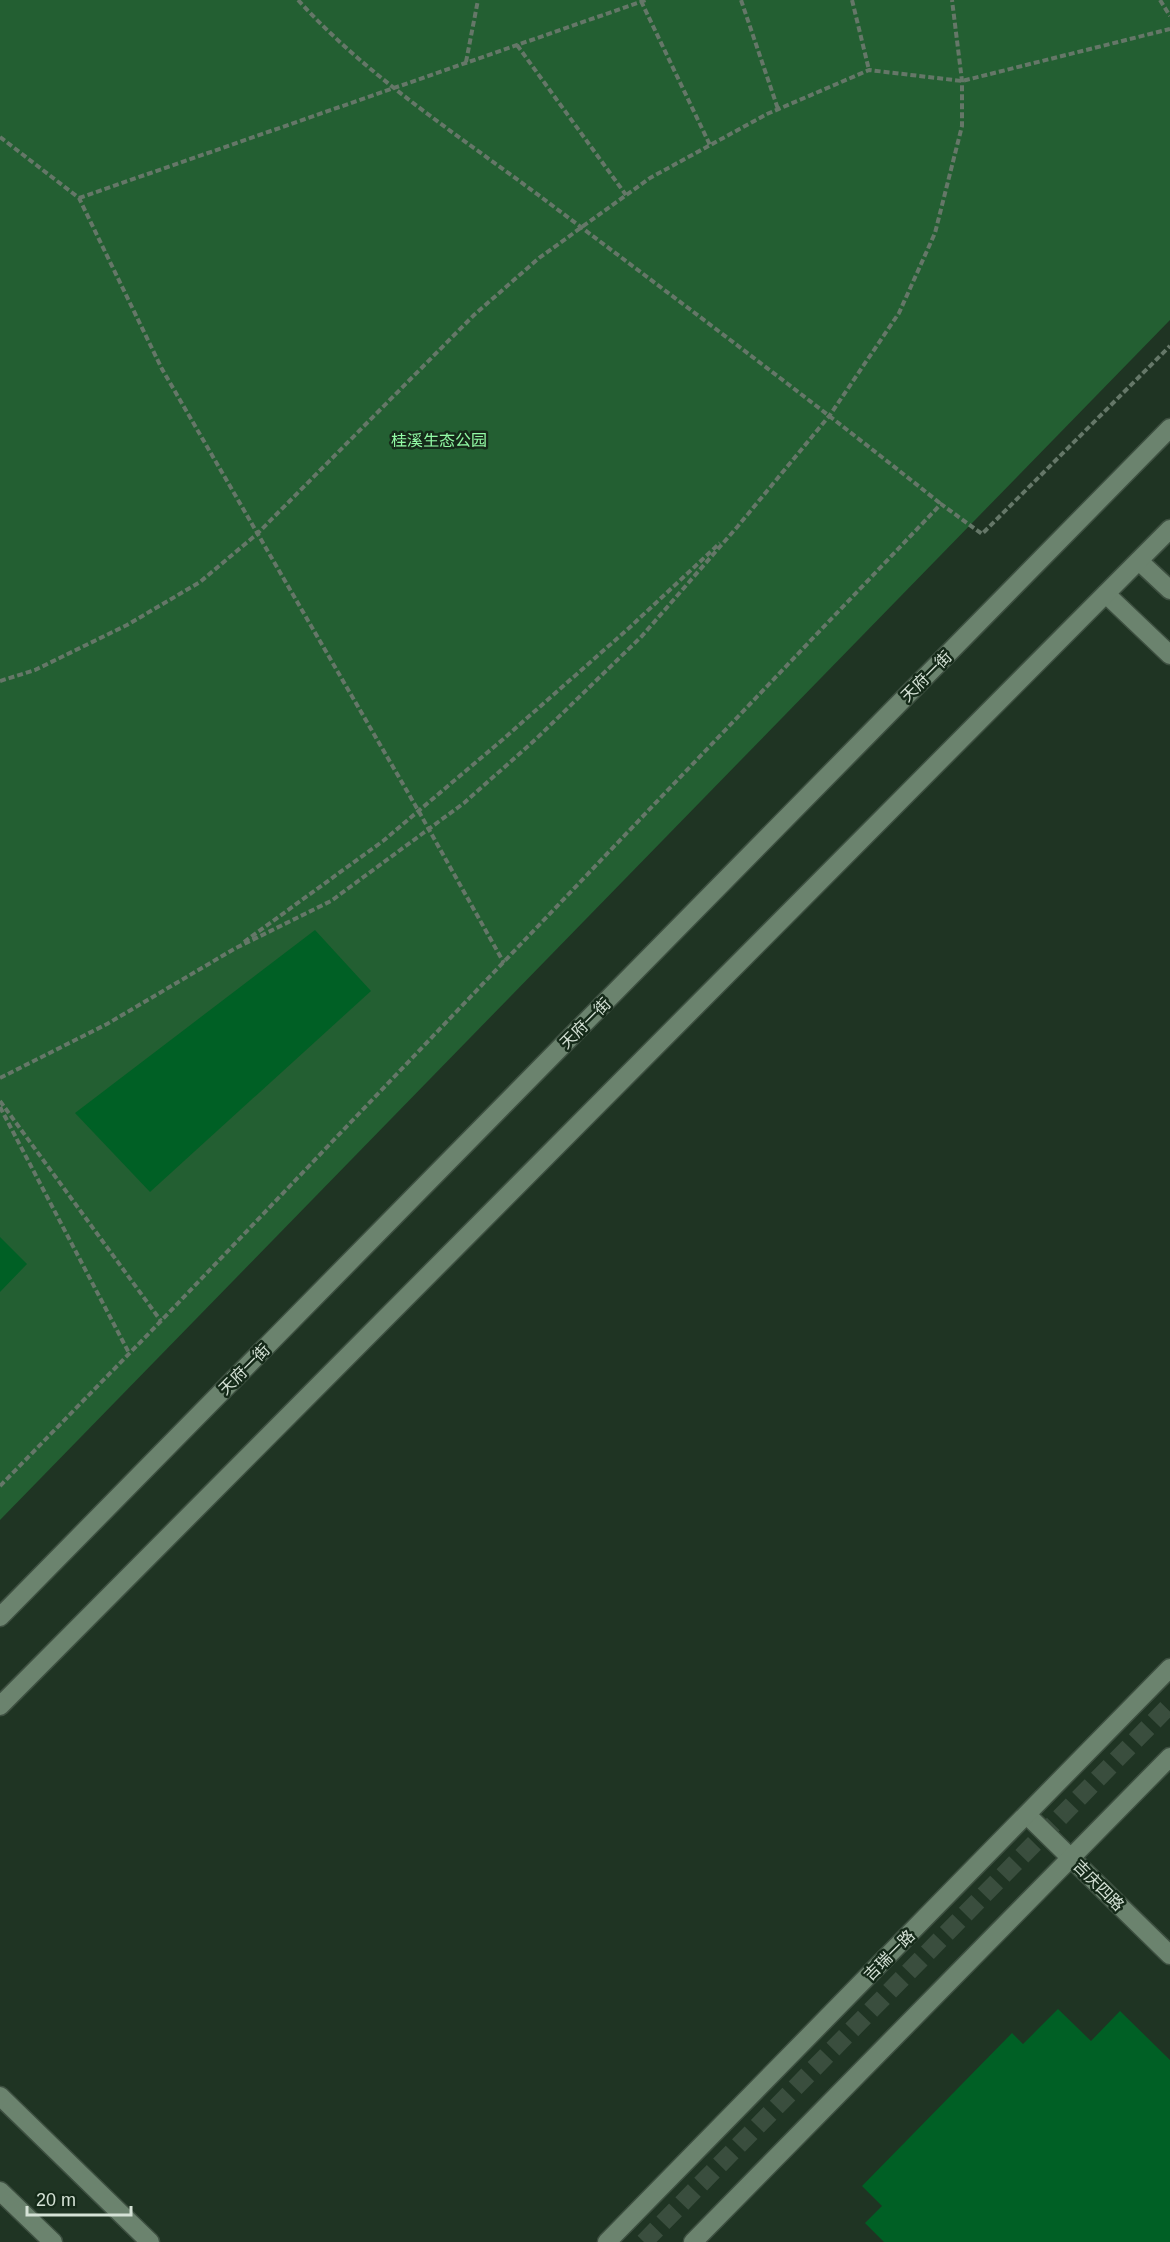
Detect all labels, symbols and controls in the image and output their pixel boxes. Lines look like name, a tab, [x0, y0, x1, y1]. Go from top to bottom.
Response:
park label: 桂溪生态公园	[391, 432, 487, 449]
street label: 天府一街	[898, 648, 955, 705]
street label: 天府一街	[557, 995, 614, 1052]
street label: 天府一街	[216, 1341, 273, 1398]
street label: 吉庆四路	[1070, 1857, 1127, 1914]
street label: 吉瑞一路	[861, 1927, 918, 1984]
scale bar	[27, 2179, 130, 2217]
text: 20 m	[36, 2190, 76, 2210]

